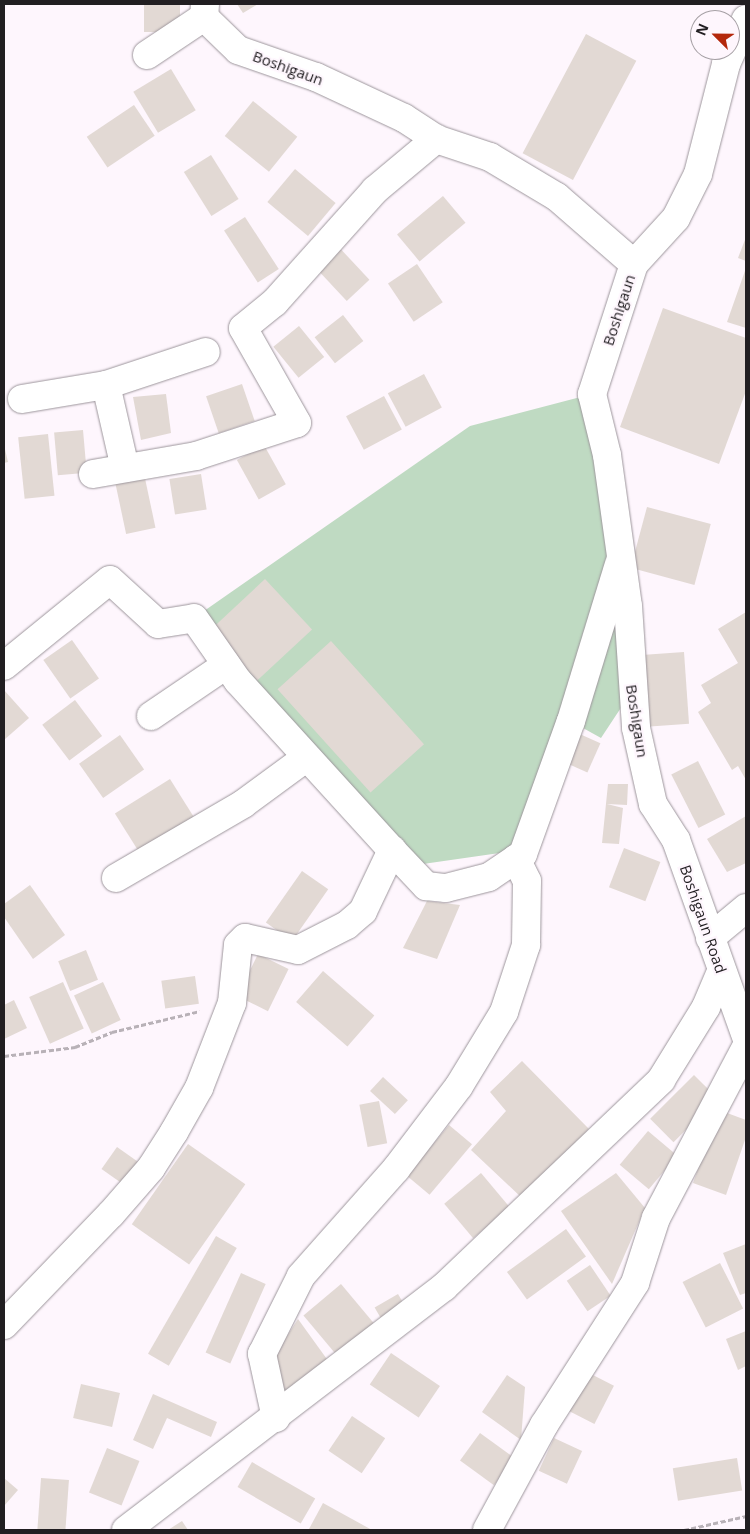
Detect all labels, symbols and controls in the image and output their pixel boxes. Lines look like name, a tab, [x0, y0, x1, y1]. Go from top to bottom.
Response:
north arrow	[690, 10, 740, 60]
text: N	[691, 20, 713, 38]
street label: Boshigaun	[250, 47, 326, 89]
street label: Boshigaun	[599, 272, 639, 348]
street label: Boshigaun	[622, 683, 652, 759]
street label: Boshigaun Road	[676, 862, 730, 976]

